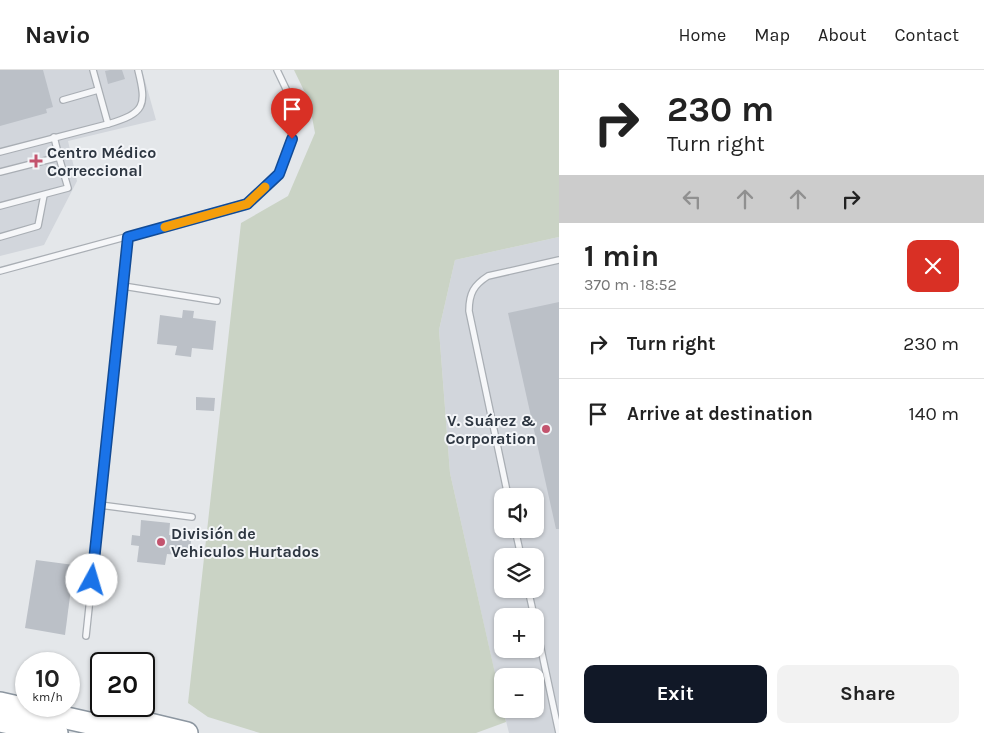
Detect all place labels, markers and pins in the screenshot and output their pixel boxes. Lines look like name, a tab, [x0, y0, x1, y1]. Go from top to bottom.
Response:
pin	[271, 88, 313, 139]
place label: Centro Médico Correccional	[47, 143, 156, 180]
marker: Centro Médico Correccional	[29, 154, 43, 168]
place label: V. Suárez & Corporation	[445, 411, 536, 448]
marker: V. Suárez & Corporation	[540, 423, 552, 435]
place label: División de Vehiculos Hurtados	[171, 524, 319, 561]
marker: División de Vehiculos Hurtados	[155, 536, 167, 548]

